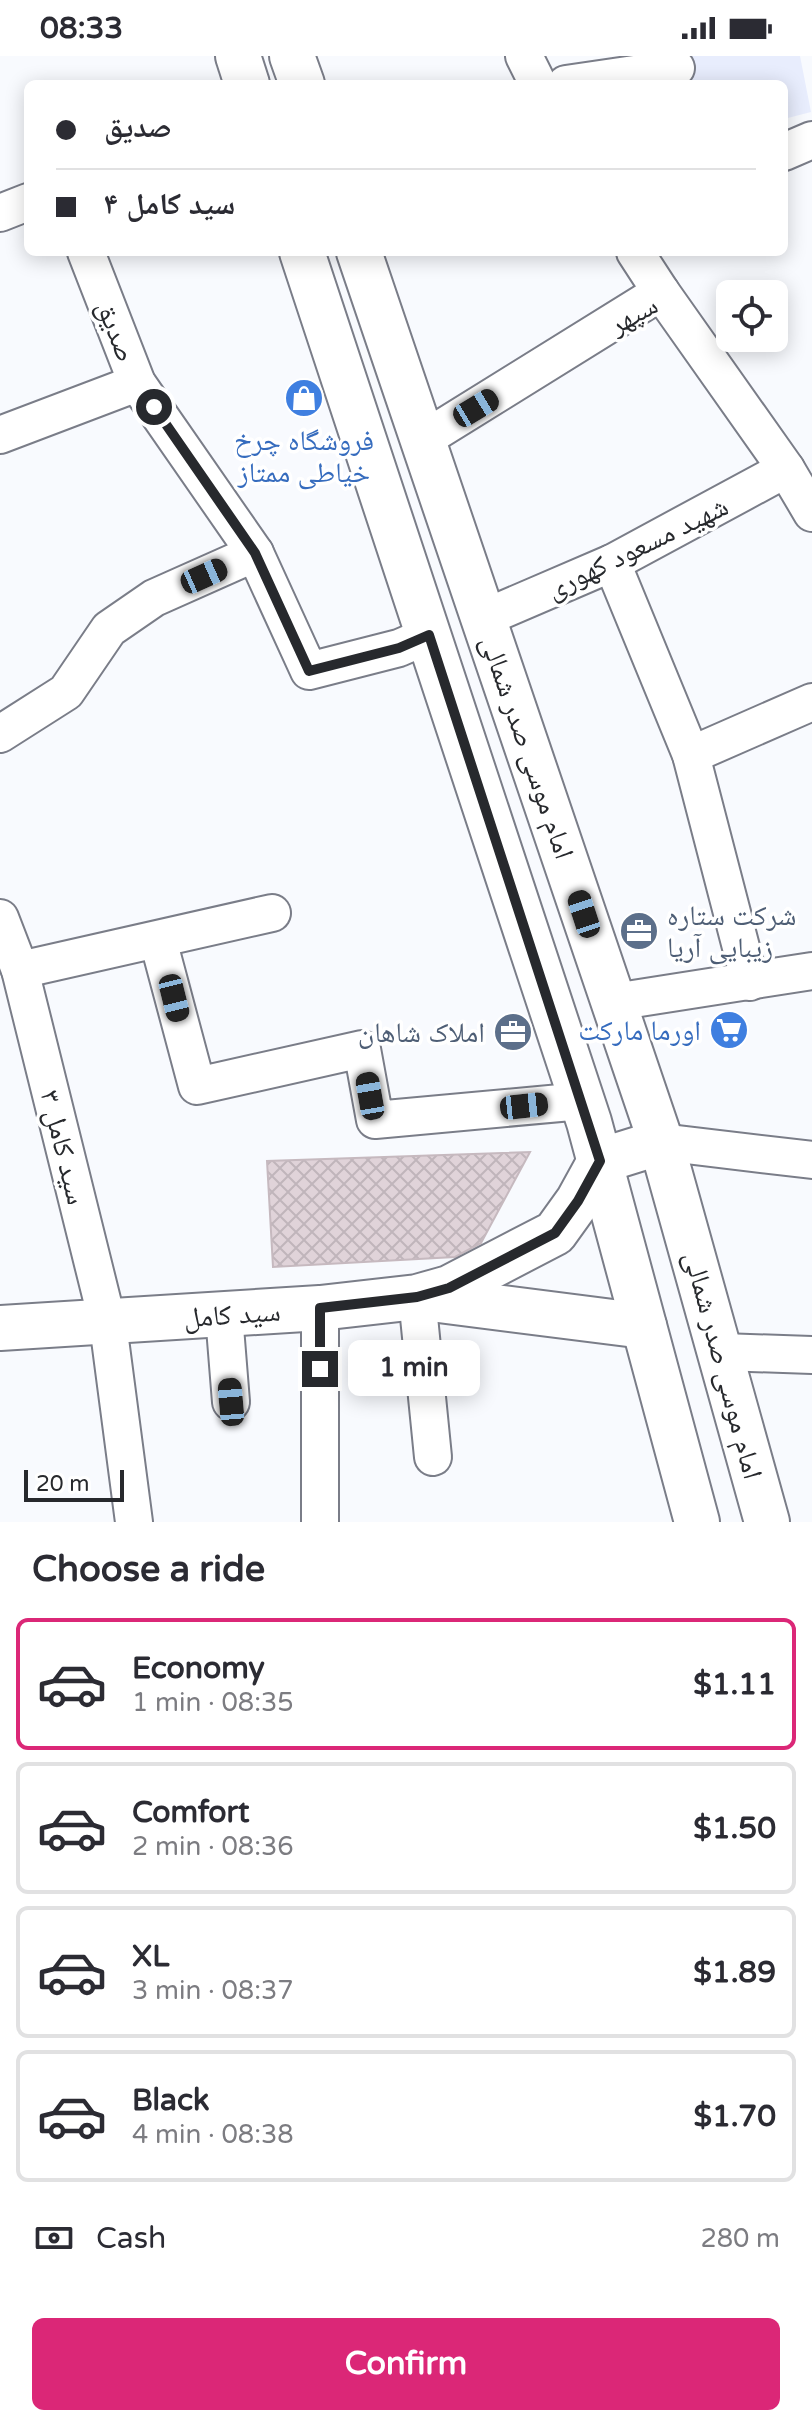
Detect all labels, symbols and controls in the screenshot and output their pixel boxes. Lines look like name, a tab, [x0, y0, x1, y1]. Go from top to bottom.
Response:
text: 08:33	[40, 10, 123, 47]
text: صدیق	[104, 109, 172, 146]
text: سید کامل ۴	[104, 186, 235, 223]
map controls	[716, 280, 788, 352]
button: locate	[716, 280, 788, 352]
street label: سپهر	[602, 288, 664, 342]
street label: صدیق	[89, 296, 143, 367]
shop icon: فروشگاه چرخ خیاطی ممتاز	[283, 377, 325, 419]
car	[449, 385, 503, 431]
route start	[136, 389, 172, 425]
place label: فروشگاه چرخ خیاطی ممتاز	[234, 424, 374, 490]
street label: شهید مسعود کهوری	[541, 489, 734, 607]
car	[177, 555, 231, 597]
street label: امام موسی صدر شمالی	[472, 631, 581, 864]
car	[565, 887, 603, 941]
place label: شرکت ستاره زیبایی آریا	[667, 899, 796, 965]
office icon: شرکت ستاره زیبایی آریا	[618, 910, 660, 952]
car	[157, 972, 191, 1024]
supermarket icon: اورما مارکت	[708, 1009, 750, 1051]
office icon: املاک شاهان	[492, 1011, 534, 1053]
place label: اورما مارکت	[578, 1014, 701, 1048]
place label: املاک شاهان	[358, 1016, 485, 1050]
car	[354, 1070, 386, 1122]
street label: سید کامل ۳	[32, 1086, 94, 1208]
car	[499, 1092, 549, 1120]
street label: امام موسی صدر شمالی	[675, 1248, 770, 1483]
street label: سید کامل	[182, 1295, 282, 1335]
callout: 1 min	[348, 1341, 480, 1397]
route end	[302, 1351, 338, 1387]
text: 1 min	[379, 1352, 449, 1383]
car	[217, 1377, 245, 1427]
scale bar	[24, 1466, 124, 1502]
text: 20 m	[36, 1471, 90, 1497]
text: Choose a ride	[32, 1548, 265, 1591]
icon: car	[36, 1648, 108, 1720]
text: Economy	[132, 1650, 265, 1687]
text: $1.11	[693, 1666, 776, 1703]
text: 1 min · 08:35	[132, 1687, 294, 1718]
icon: car	[36, 1792, 108, 1864]
text: Comfort	[132, 1794, 250, 1831]
text: $1.50	[693, 1810, 776, 1847]
text: 2 min · 08:36	[132, 1831, 294, 1862]
icon: car	[36, 1936, 108, 2008]
text: XL	[132, 1938, 169, 1975]
text: $1.89	[693, 1954, 776, 1991]
text: 3 min · 08:37	[132, 1975, 294, 2006]
icon: car	[36, 2080, 108, 2152]
text: Black	[132, 2082, 209, 2119]
text: $1.70	[694, 2098, 776, 2135]
text: 4 min · 08:38	[132, 2119, 294, 2150]
icon: cash	[32, 2216, 76, 2260]
text: Cash	[96, 2220, 166, 2257]
text: 280 m	[700, 2223, 780, 2254]
button: Confirm	[32, 2318, 780, 2410]

